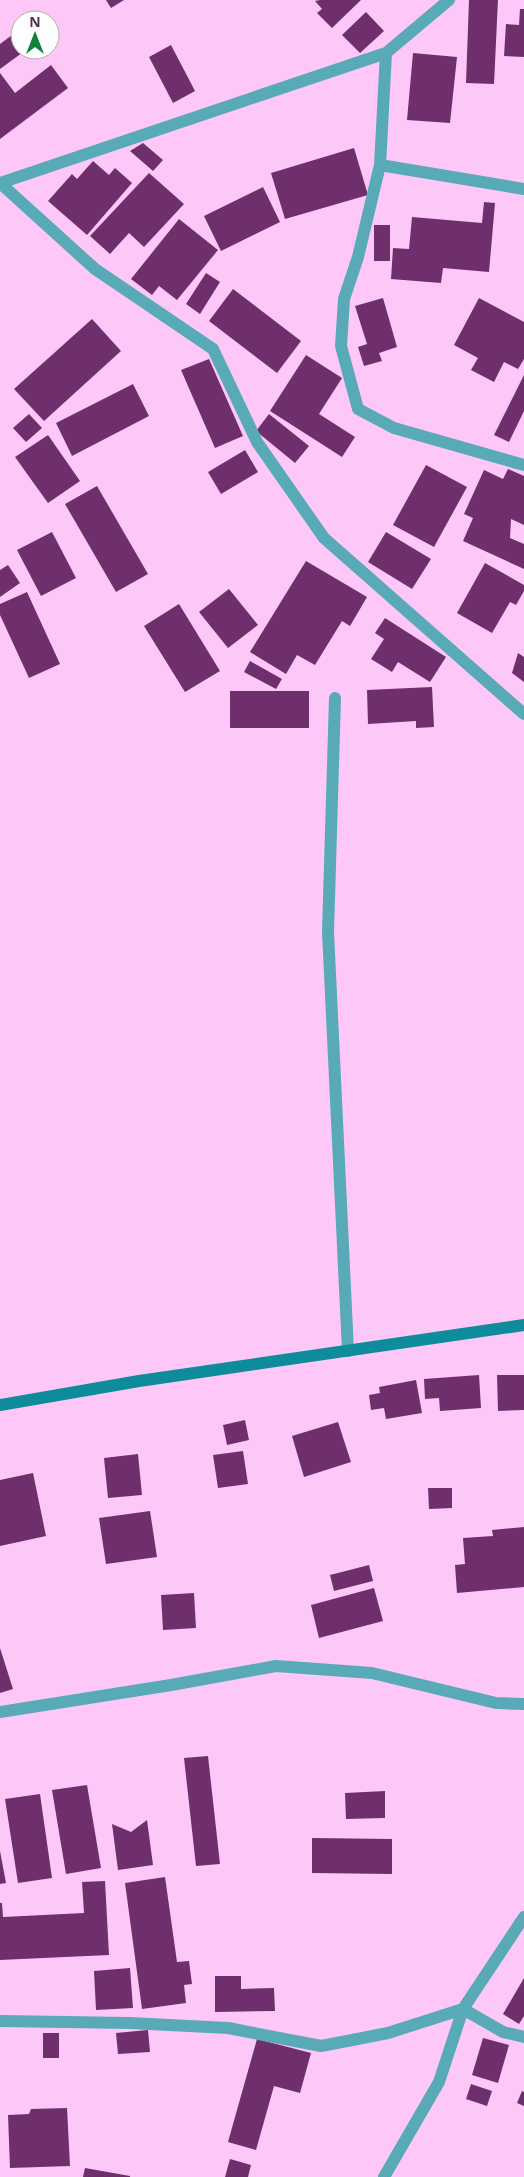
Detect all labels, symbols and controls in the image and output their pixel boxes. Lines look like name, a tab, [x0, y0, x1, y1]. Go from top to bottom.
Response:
north arrow	[10, 10, 60, 60]
text: N	[29, 12, 41, 31]

